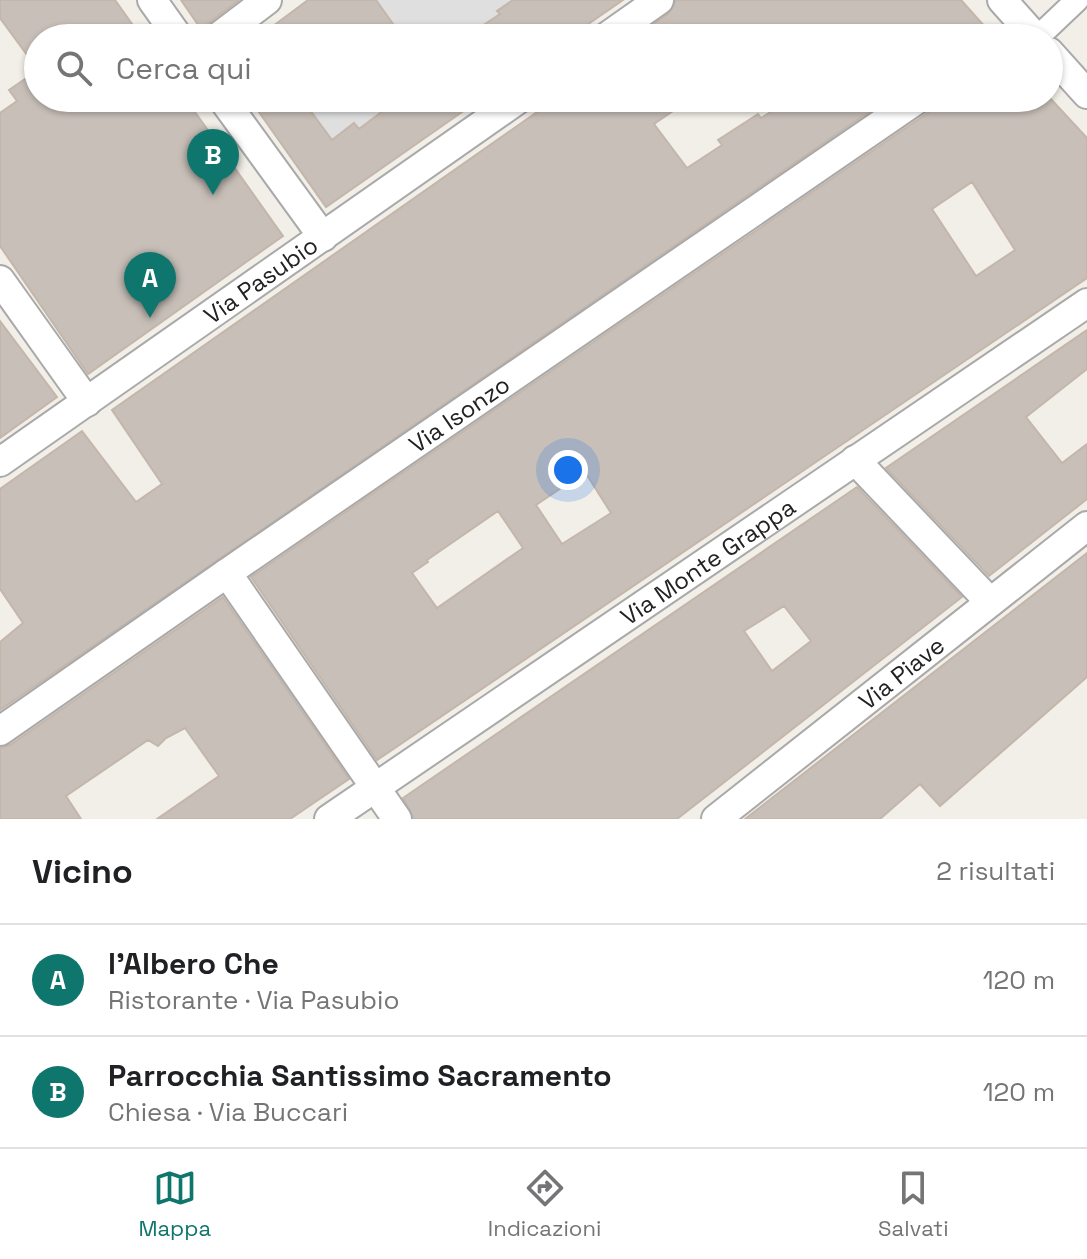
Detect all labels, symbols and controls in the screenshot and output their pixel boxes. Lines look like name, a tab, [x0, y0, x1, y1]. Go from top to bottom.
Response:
search box	[24, 24, 1063, 112]
icon: search	[52, 46, 96, 90]
text: Cerca qui	[116, 49, 252, 88]
pin: B	[187, 129, 239, 195]
street label: Via Pasubio	[197, 229, 324, 330]
pin: A	[124, 252, 176, 318]
street label: Via Isonzo	[403, 368, 515, 459]
your location	[548, 450, 588, 490]
street label: Via Monte Grappa	[614, 491, 801, 632]
street label: Via Piave	[852, 629, 950, 716]
text: Vicino	[32, 850, 133, 893]
text: 2 risultati	[936, 854, 1055, 888]
text: l'Albero Che	[108, 944, 279, 983]
text: A	[50, 963, 66, 997]
text: 120 m	[983, 963, 1055, 997]
text: Ristorante · Via Pasubio	[108, 983, 399, 1017]
text: Parrocchia Santissimo Sacramento	[108, 1056, 612, 1095]
text: B	[49, 1075, 67, 1109]
text: 120 m	[983, 1075, 1055, 1109]
text: Chiesa · Via Buccari	[108, 1095, 348, 1129]
tab: Mappa	[138, 1166, 211, 1242]
tab: Indicazioni	[488, 1166, 601, 1242]
tab: Salvati	[878, 1166, 949, 1242]

